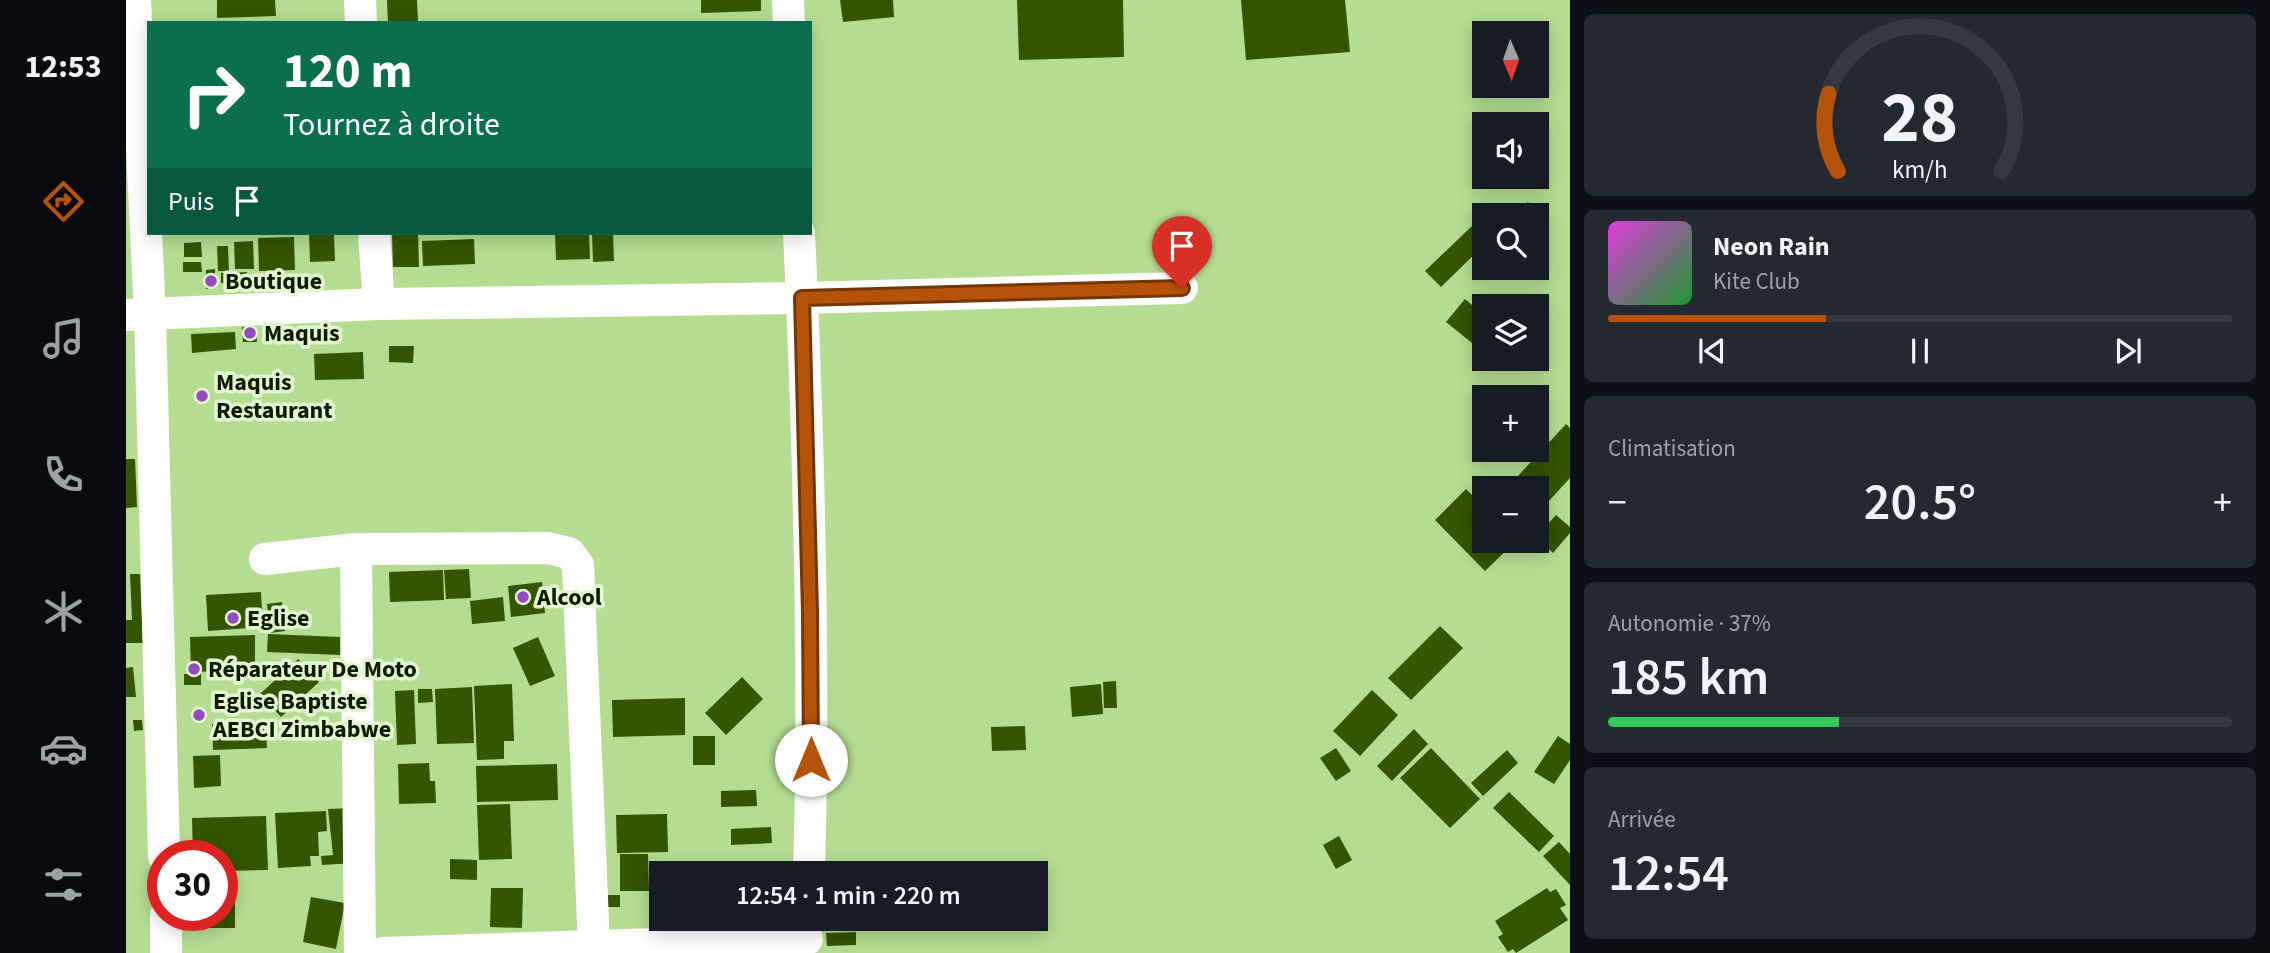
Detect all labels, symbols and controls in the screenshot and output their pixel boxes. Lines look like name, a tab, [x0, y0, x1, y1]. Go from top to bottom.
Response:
north arrow	[1472, 21, 1549, 98]
map controls	[1472, 21, 1549, 553]
text: 120 m	[283, 37, 412, 107]
text: 12:53	[24, 44, 102, 90]
icon: right	[168, 49, 259, 140]
text: 28	[1882, 66, 1958, 170]
text: Tournez à droite	[283, 102, 500, 148]
button: sound	[1472, 112, 1549, 189]
text: km/h	[1892, 152, 1948, 188]
icon: directions	[39, 177, 88, 226]
icon: arrive	[228, 182, 266, 220]
text: Puis	[168, 183, 214, 220]
button: search	[1472, 203, 1549, 280]
pin	[1152, 216, 1212, 288]
icon: arrive	[1163, 227, 1201, 265]
text: Neon Rain	[1713, 228, 1830, 265]
place label: Boutique	[225, 264, 322, 299]
text: Kite Club	[1713, 265, 1800, 298]
marker: Boutique	[203, 273, 219, 289]
button: layers	[1472, 294, 1549, 371]
icon: music	[39, 314, 88, 363]
place label: Maquis	[264, 316, 340, 351]
marker: Maquis	[242, 325, 258, 341]
icon: previous	[1693, 332, 1731, 370]
icon: pause	[1901, 332, 1939, 370]
icon: next	[2109, 332, 2147, 370]
place label: Maquis Restaurant	[216, 365, 332, 428]
button: +	[1472, 385, 1549, 462]
marker: Maquis Restaurant	[194, 388, 210, 404]
text: Climatisation	[1608, 432, 1736, 465]
icon: phone	[39, 450, 88, 499]
text: 20.5°	[1864, 466, 1976, 540]
button: −	[1472, 476, 1549, 553]
text: −	[1608, 476, 1627, 530]
text: +	[2213, 476, 2232, 530]
place label: Alcool	[536, 580, 602, 615]
icon: climate	[39, 587, 88, 636]
marker: Alcool	[515, 589, 531, 605]
place label: Eglise	[247, 601, 310, 636]
text: Autonomie · 37%	[1608, 607, 1771, 640]
marker: Eglise	[225, 610, 241, 626]
text: 185 km	[1608, 641, 1769, 715]
place label: Réparateur De Moto	[208, 652, 417, 687]
marker: Réparateur De Moto	[186, 661, 202, 677]
place label: Eglise Baptiste AEBCI Zimbabwe	[212, 684, 391, 747]
marker: Eglise Baptiste AEBCI Zimbabwe	[191, 707, 207, 723]
position arrow	[774, 723, 848, 797]
icon: car	[39, 724, 88, 773]
text: Arrivée	[1608, 803, 1676, 836]
text: 12:54	[1608, 837, 1729, 911]
speed limit sign: 30	[147, 840, 238, 931]
icon: filters	[39, 860, 88, 909]
text: 12:54 · 1 min · 220 m	[736, 877, 961, 914]

